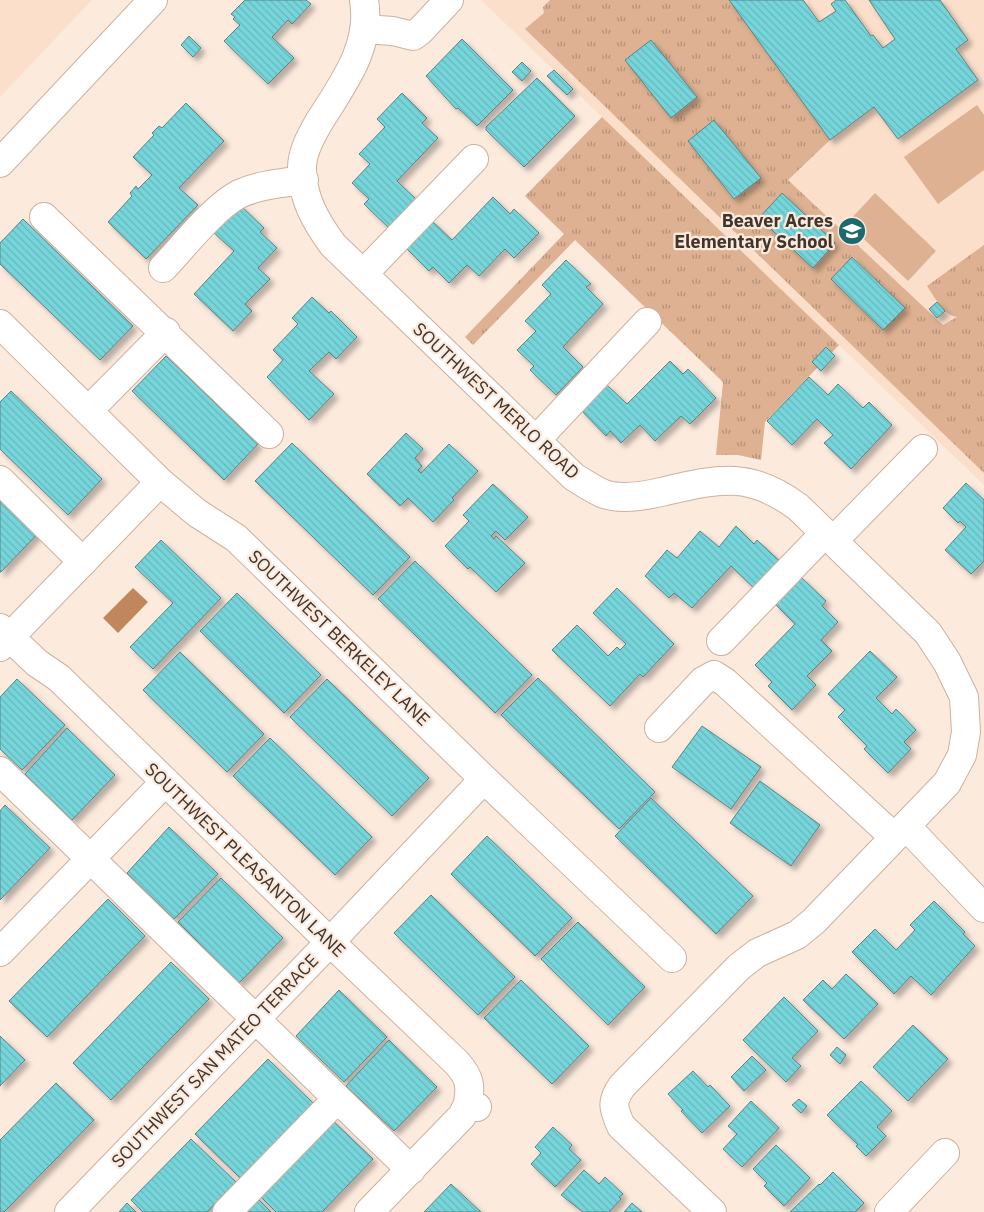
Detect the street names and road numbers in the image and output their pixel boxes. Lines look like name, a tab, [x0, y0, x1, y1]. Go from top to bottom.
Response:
street label: SOUTHWEST MERLO ROAD	[408, 317, 584, 484]
street label: SOUTHWEST BERKELEY LANE	[244, 545, 435, 731]
street label: SOUTHWEST PLEASANTON LANE	[140, 758, 351, 962]
street label: SOUTHWEST SAN MATEO TERRACE	[106, 949, 323, 1172]

